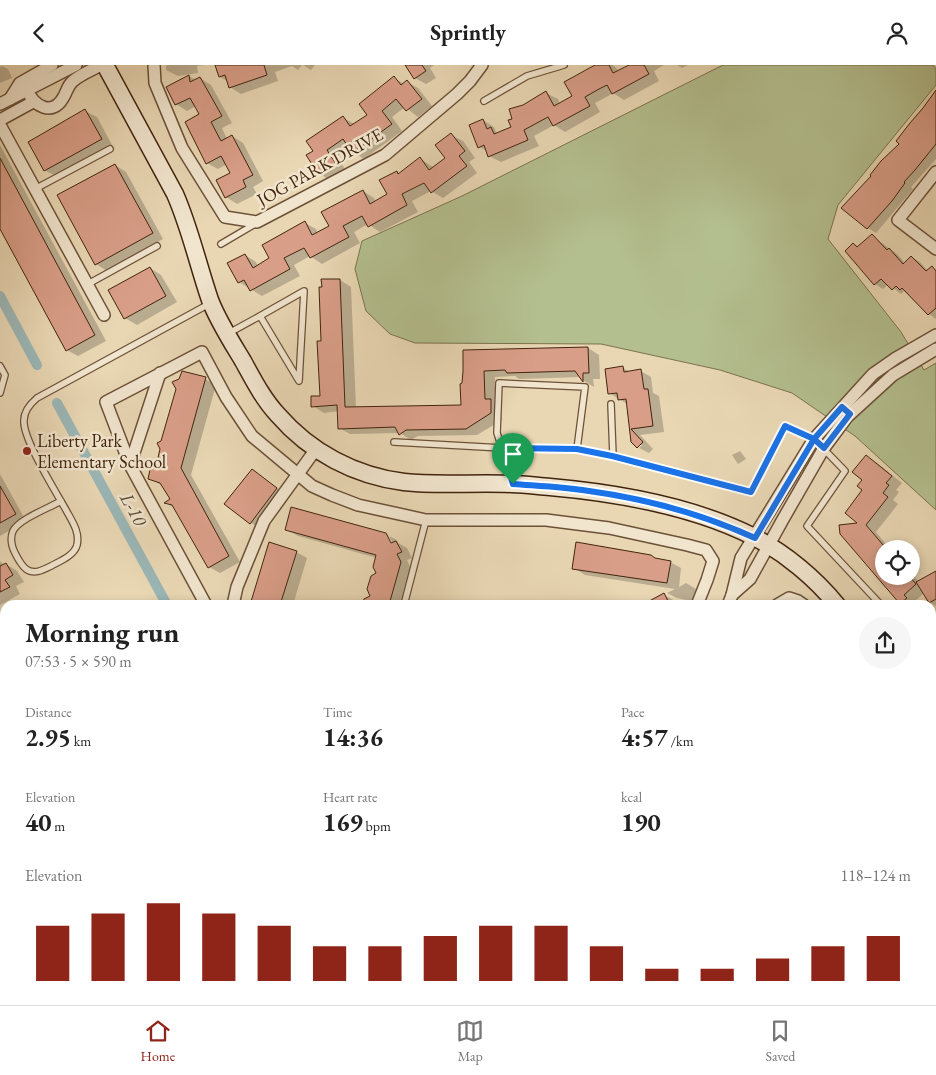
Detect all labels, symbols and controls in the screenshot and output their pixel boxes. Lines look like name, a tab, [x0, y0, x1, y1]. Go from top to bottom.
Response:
text: Sprintly	[430, 18, 506, 47]
icon: back	[25, 19, 53, 47]
icon: person	[883, 19, 911, 47]
street label: JOG PARK DRIVE	[251, 122, 387, 212]
place label: Liberty Park Elementary School	[37, 429, 166, 473]
pin	[492, 433, 534, 484]
icon: arrive	[499, 440, 527, 468]
marker: Liberty Park Elementary School	[21, 445, 33, 457]
water label: L-10	[114, 487, 153, 531]
map controls	[875, 540, 920, 585]
button: locate	[875, 540, 920, 585]
text: Morning run	[25, 614, 179, 650]
button: share	[859, 617, 911, 669]
text: 07:53 · 5 × 590 m	[25, 651, 132, 672]
text: Distance	[25, 703, 72, 721]
text: Time	[323, 703, 352, 721]
text: Pace	[621, 703, 645, 721]
text: 2.95	[25, 721, 71, 753]
text: 14:36	[323, 721, 383, 753]
text: 4:57	[621, 721, 668, 753]
text: km	[71, 732, 91, 750]
text: /km	[668, 732, 694, 750]
text: Elevation	[25, 788, 75, 806]
text: Heart rate	[323, 788, 377, 806]
text: kcal	[621, 788, 642, 806]
text: 40	[25, 806, 51, 838]
text: 169	[323, 806, 363, 838]
text: 190	[621, 806, 661, 838]
text: m	[51, 817, 65, 835]
text: bpm	[363, 817, 391, 835]
text: Elevation	[25, 865, 83, 886]
text: 118–124 m	[840, 865, 911, 886]
tab: Home	[141, 1017, 175, 1065]
tab: Map	[456, 1017, 484, 1065]
tab: Saved	[765, 1017, 795, 1065]

